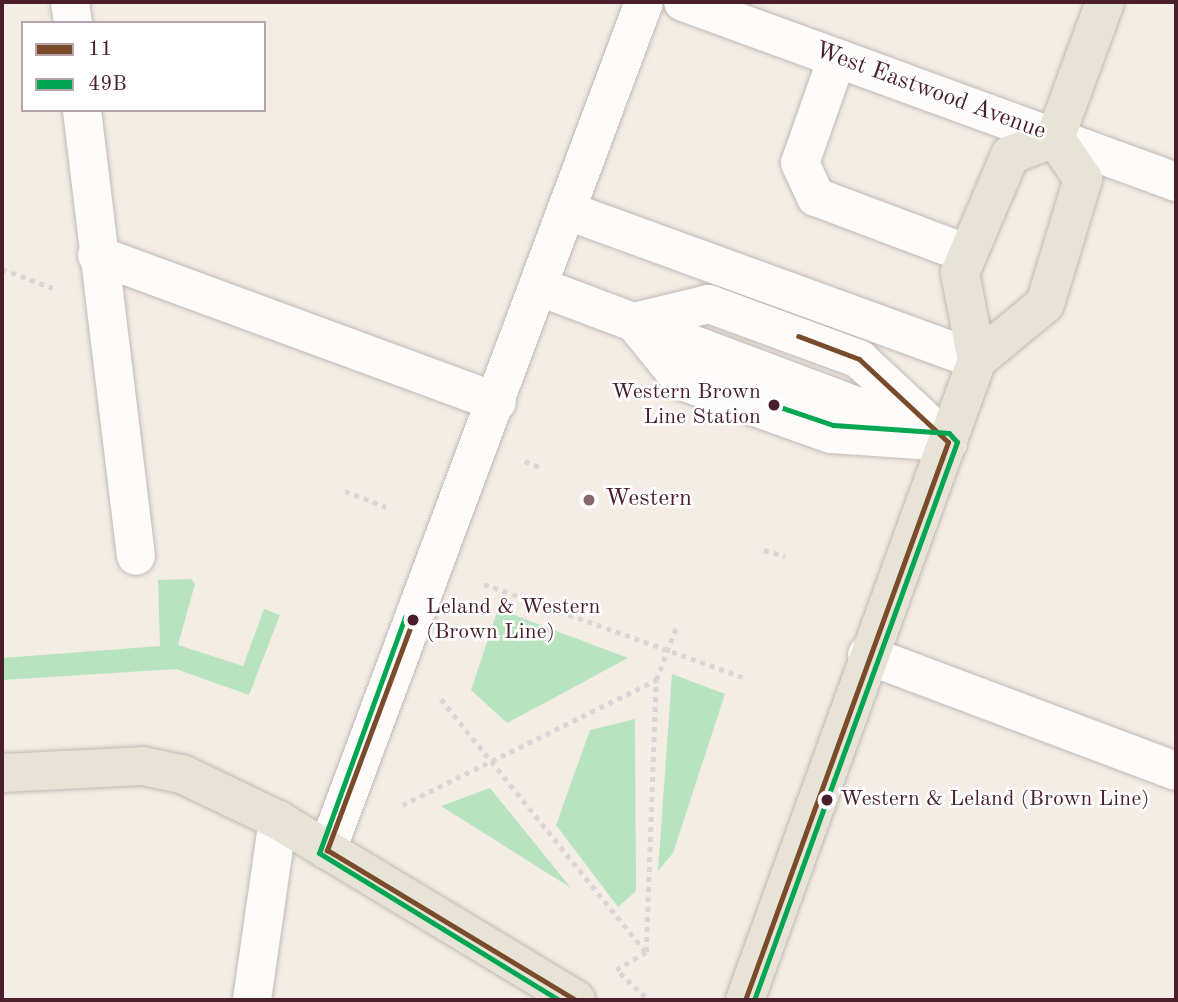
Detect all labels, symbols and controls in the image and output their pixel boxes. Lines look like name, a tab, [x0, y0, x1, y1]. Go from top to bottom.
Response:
legend	[21, 21, 266, 112]
street label: West Eastwood Avenue	[810, 37, 1050, 147]
text: 11	[88, 39, 112, 60]
text: 49B	[88, 74, 127, 95]
place label: Western Brown Line Station	[611, 379, 761, 430]
marker: Western Brown Line Station	[767, 398, 781, 412]
place label: Western	[605, 486, 692, 514]
marker: Western	[579, 490, 599, 510]
place label: Leland & Western (Brown Line)	[426, 594, 600, 646]
marker: Leland & Western (Brown Line)	[406, 613, 420, 627]
place label: Western & Leland (Brown Line)	[840, 787, 1149, 813]
marker: Western & Leland (Brown Line)	[820, 793, 834, 807]

